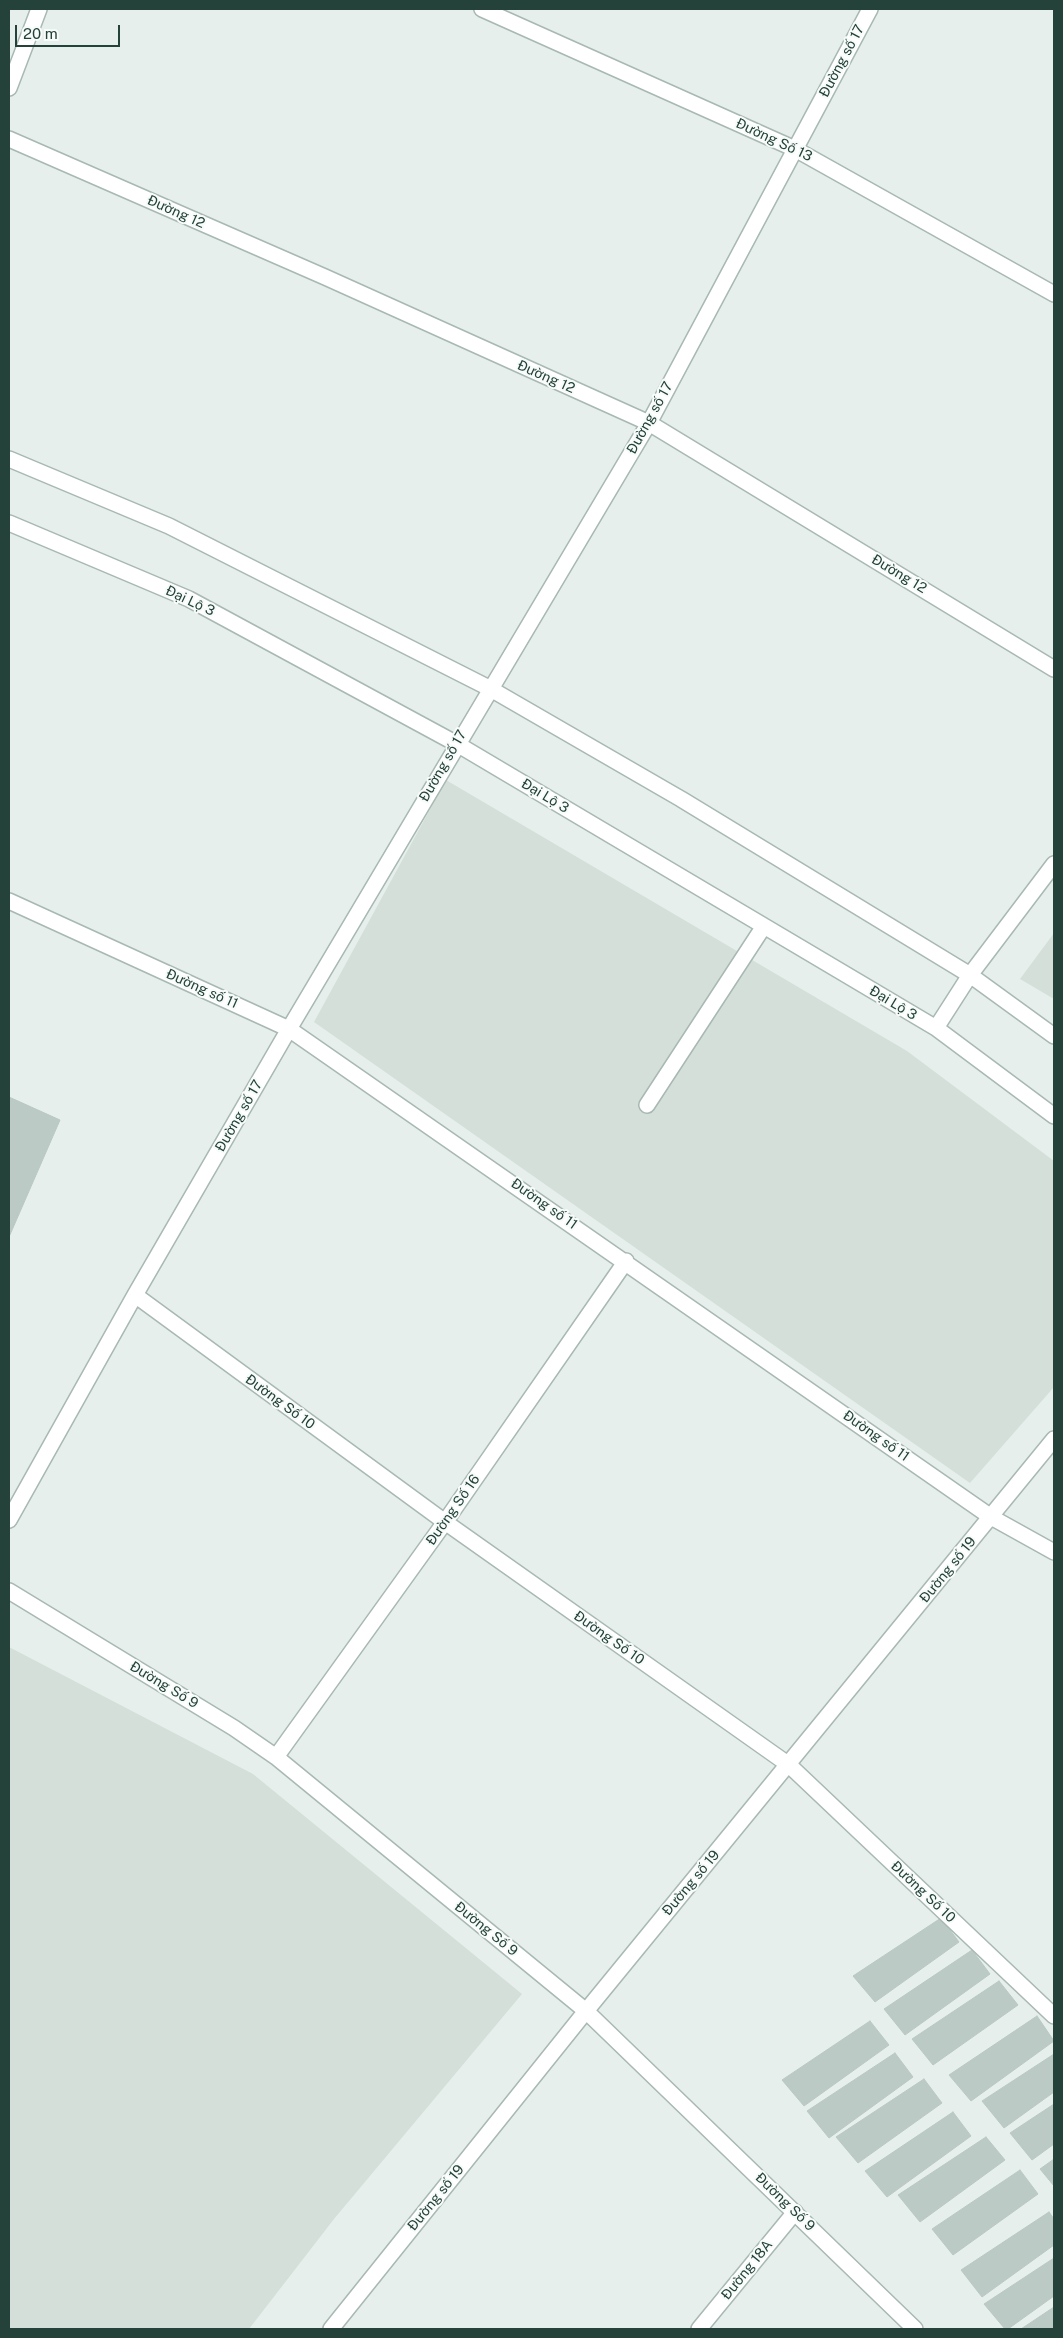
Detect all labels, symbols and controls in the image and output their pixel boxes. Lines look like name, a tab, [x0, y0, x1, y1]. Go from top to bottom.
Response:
scale bar	[18, 15, 122, 47]
street label: Đường số 17	[816, 22, 868, 100]
text: 20 m	[23, 25, 58, 42]
street label: Đường Số 13	[733, 115, 815, 165]
street label: Đường 12	[145, 192, 207, 232]
street label: Đường 12	[515, 357, 577, 397]
street label: Đường số 17	[623, 379, 677, 457]
street label: Đường 12	[868, 551, 930, 597]
street label: Đại Lộ 3	[163, 582, 217, 620]
street label: Đường số 17	[416, 727, 470, 805]
street label: Đại Lộ 3	[518, 775, 572, 817]
street label: Đường số 11	[163, 966, 241, 1012]
street label: Đại Lộ 3	[866, 982, 920, 1024]
street label: Đường số 17	[212, 1077, 266, 1155]
street label: Đường số 11	[508, 1175, 580, 1233]
street label: Đường Số 10	[242, 1371, 318, 1433]
street label: Đường số 11	[840, 1407, 912, 1465]
street label: Đường Số 16	[422, 1471, 484, 1549]
street label: Đường số 19	[916, 1534, 980, 1606]
street label: Đường Số 10	[570, 1608, 648, 1668]
street label: Đường Số 9	[127, 1658, 201, 1712]
street label: Đường số 19	[659, 1847, 723, 1919]
street label: Đường Số 10	[887, 1858, 959, 1926]
street label: Đường Số 9	[451, 1898, 521, 1960]
street label: Đường số 19	[404, 2162, 468, 2234]
street label: Đường Số 9	[752, 2169, 818, 2235]
street label: Đường 18A	[718, 2237, 776, 2303]

